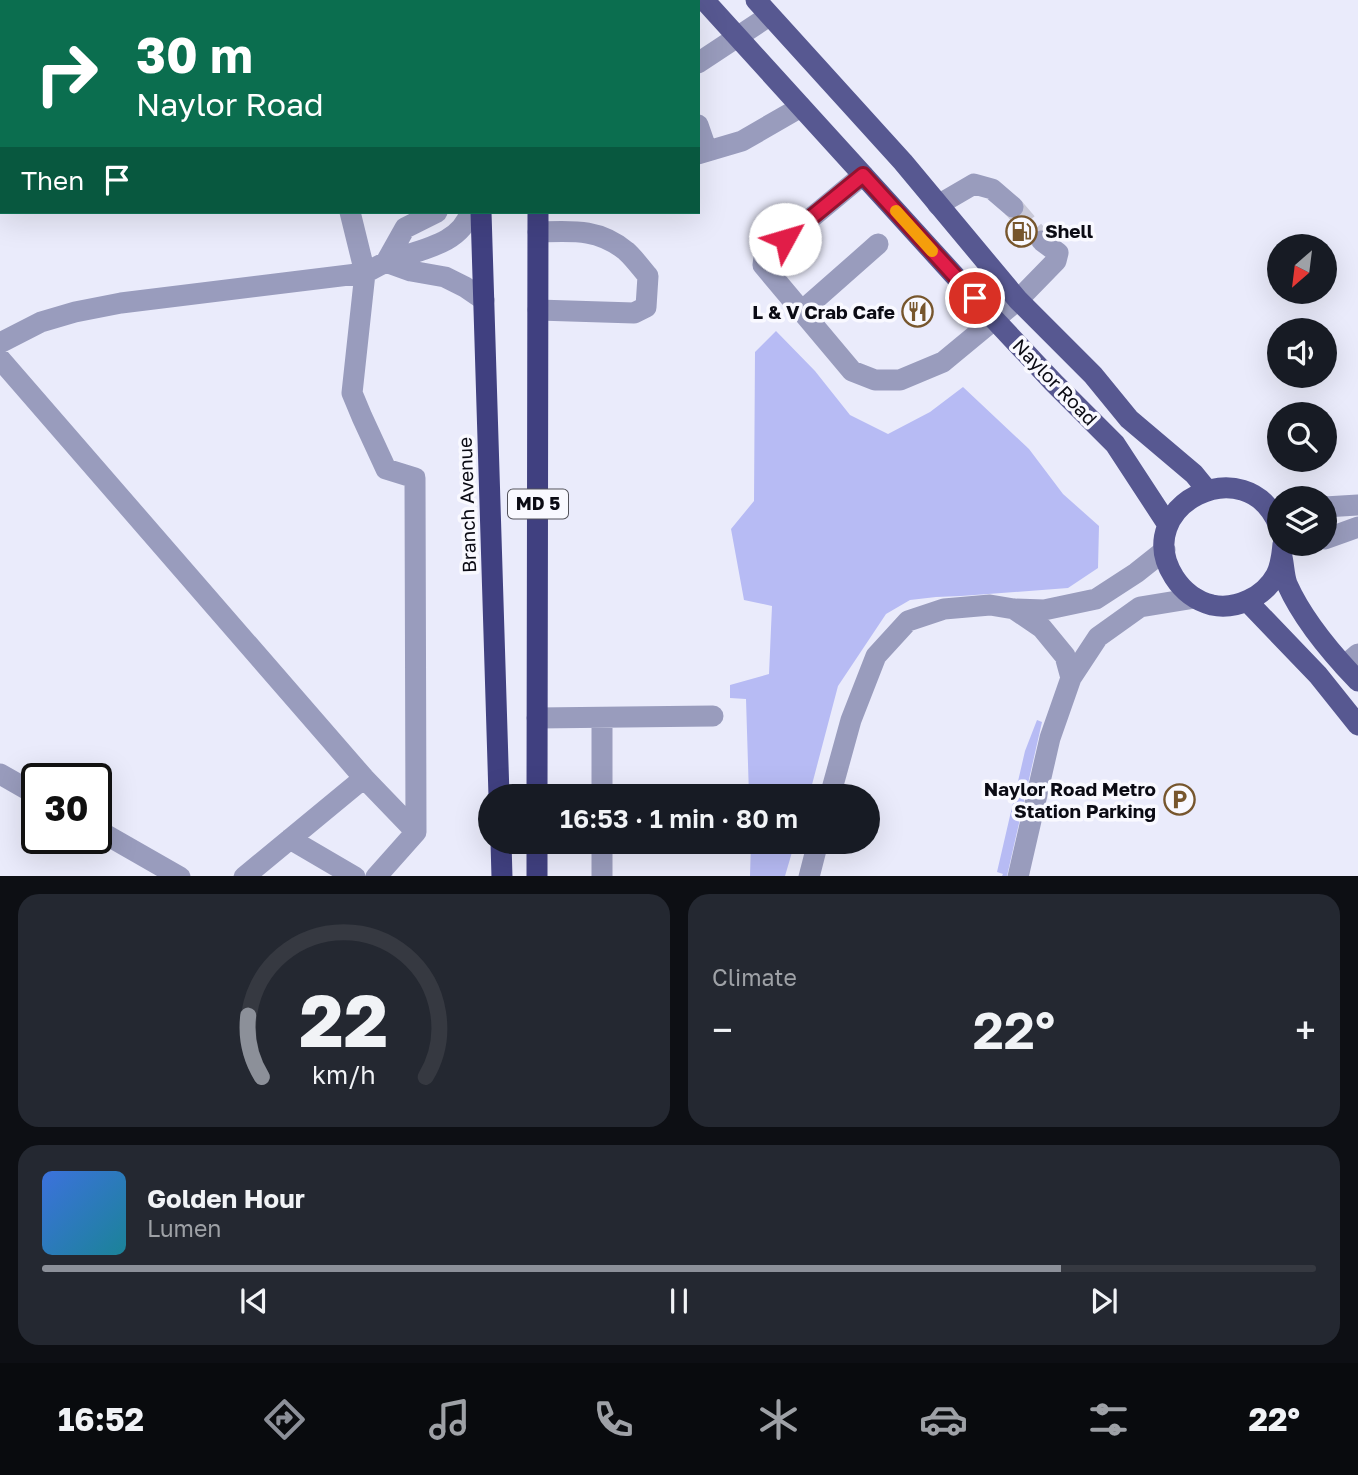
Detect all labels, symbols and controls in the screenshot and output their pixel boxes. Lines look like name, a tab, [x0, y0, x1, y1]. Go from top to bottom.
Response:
text: 30 m	[136, 25, 253, 84]
icon: right	[21, 28, 112, 119]
text: Naylor Road	[136, 85, 324, 123]
icon: arrive	[98, 161, 136, 199]
text: Then	[21, 165, 84, 196]
position arrow	[748, 202, 822, 276]
fuel station icon: Shell	[1005, 214, 1039, 248]
place label: Shell	[1045, 219, 1093, 242]
north arrow	[1267, 234, 1337, 304]
map controls	[1267, 234, 1337, 556]
pin	[945, 268, 1005, 328]
icon: arrive	[956, 279, 994, 317]
restaurant icon: L & V Crab Cafe	[901, 295, 935, 329]
place label: L & V Crab Cafe	[752, 300, 895, 323]
button: sound	[1267, 318, 1337, 388]
street label: Naylor Road	[1008, 334, 1102, 430]
button: search	[1267, 402, 1337, 472]
street label: Branch Avenue	[453, 437, 480, 573]
button: layers	[1267, 486, 1337, 556]
road number: MD 5	[508, 490, 568, 518]
speed limit sign: 30	[21, 763, 112, 854]
place label: Naylor Road Metro Station Parking	[984, 777, 1156, 822]
parking icon: Naylor Road Metro Station Parking	[1162, 783, 1196, 817]
text: 16:53 · 1 min · 80 m	[560, 803, 798, 834]
text: Climate	[712, 963, 797, 991]
text: 22	[300, 976, 388, 1063]
text: 22°	[973, 998, 1055, 1060]
text: −	[712, 1007, 733, 1052]
text: +	[1295, 1007, 1316, 1052]
text: km/h	[312, 1058, 376, 1089]
text: Golden Hour	[147, 1183, 305, 1214]
text: Lumen	[147, 1214, 221, 1242]
icon: previous	[235, 1282, 273, 1320]
icon: pause	[660, 1282, 698, 1320]
icon: next	[1085, 1282, 1123, 1320]
icon: directions	[260, 1395, 309, 1444]
icon: music	[425, 1395, 474, 1444]
icon: phone	[589, 1395, 638, 1444]
icon: climate	[754, 1395, 803, 1444]
icon: car	[919, 1395, 968, 1444]
icon: filters	[1084, 1395, 1133, 1444]
text: 16:52	[58, 1400, 144, 1438]
text: 22°	[1249, 1400, 1300, 1438]

